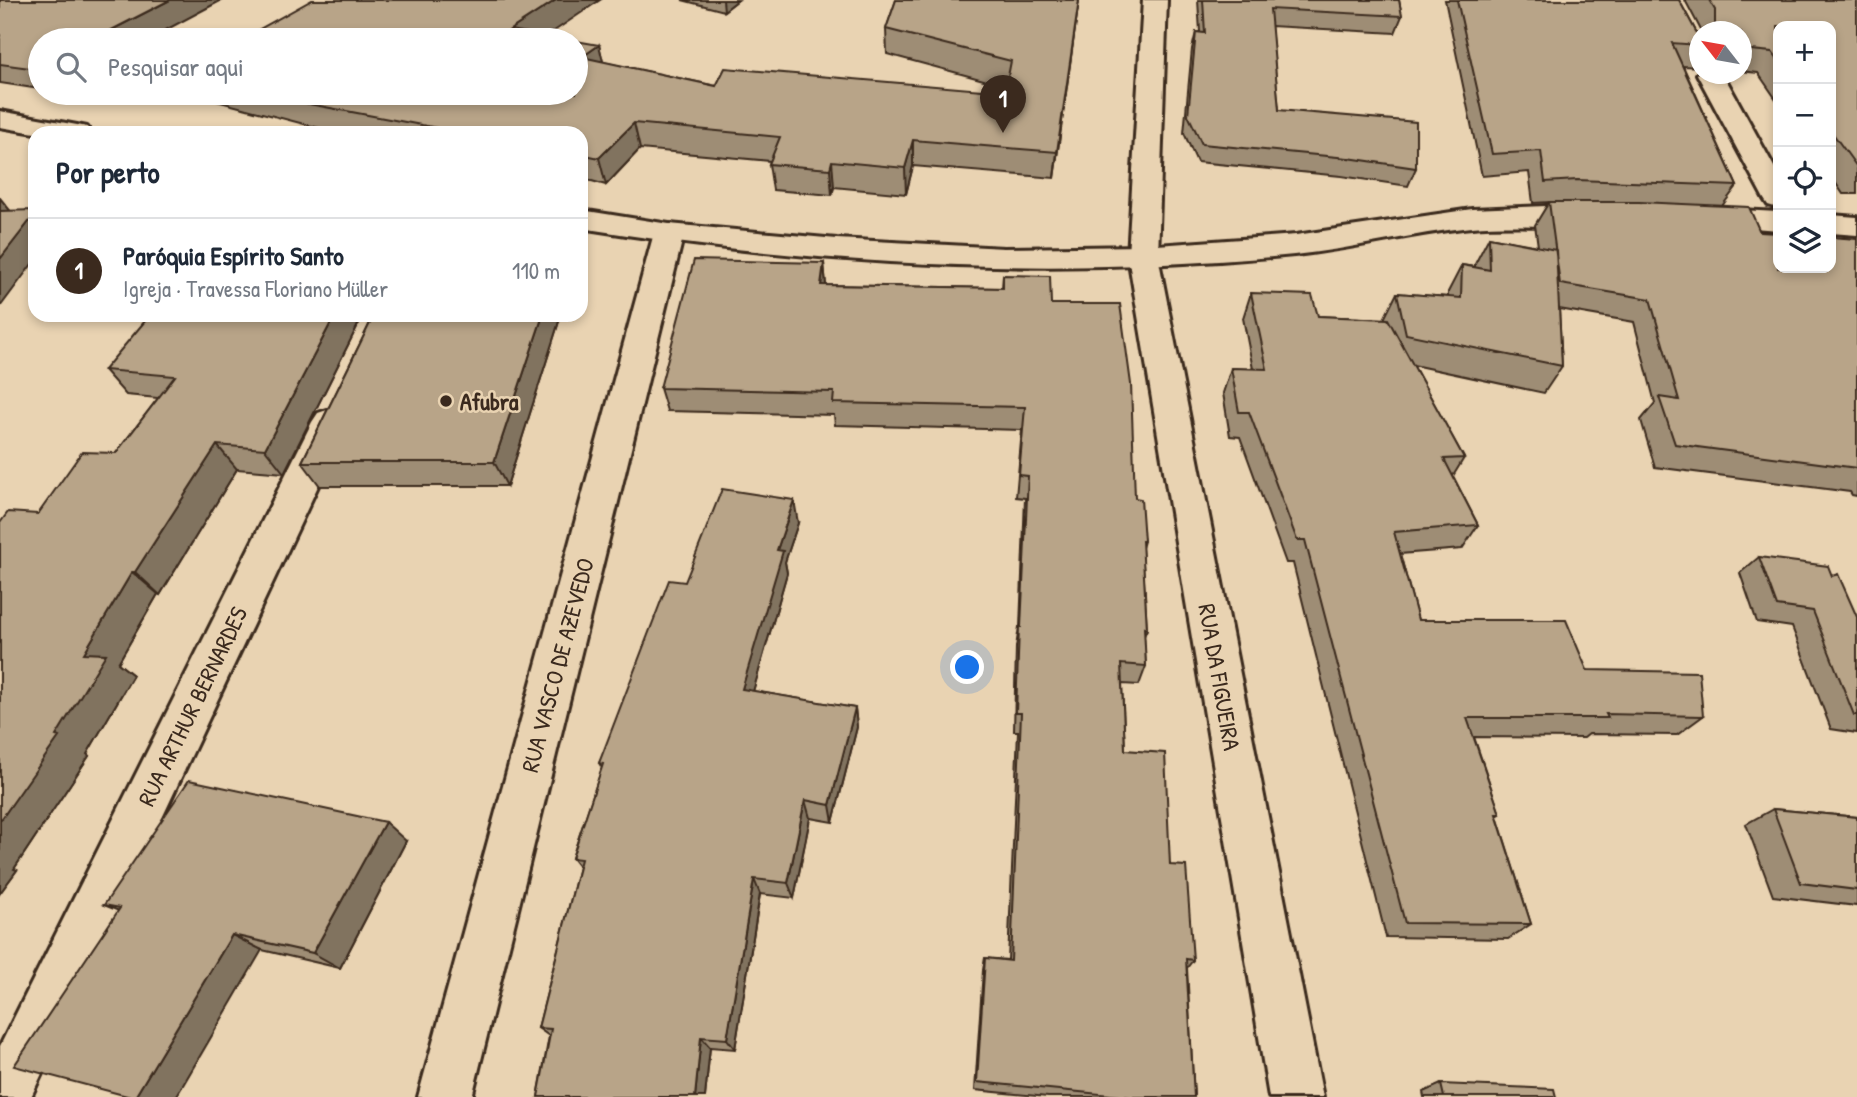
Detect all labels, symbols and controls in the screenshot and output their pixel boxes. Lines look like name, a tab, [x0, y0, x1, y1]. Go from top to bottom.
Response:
north arrow	[1689, 21, 1752, 84]
map controls	[1773, 21, 1836, 273]
button: +	[1773, 21, 1836, 84]
search box	[28, 28, 588, 105]
icon: search	[52, 48, 90, 86]
text: Pesquisar aqui	[108, 49, 244, 84]
pin: 1	[980, 75, 1026, 133]
button: −	[1773, 84, 1836, 147]
button: locate	[1773, 147, 1836, 210]
text: Por perto	[56, 152, 160, 192]
button: layers	[1773, 210, 1836, 273]
text: Paróquia Espírito Santo	[123, 238, 344, 273]
text: 1	[75, 255, 83, 286]
text: 110 m	[512, 255, 560, 286]
text: Igreja · Travessa Floriano Müller	[123, 273, 388, 304]
place label: Afubra	[460, 385, 519, 417]
marker: Afubra	[438, 393, 454, 409]
street label: RUA VASCO DE AZEVEDO	[513, 554, 601, 776]
street label: RUA ARTHUR BERNARDES	[130, 601, 254, 811]
street label: RUA DA FIGUEIRA	[1191, 601, 1249, 753]
your location	[950, 650, 984, 684]

